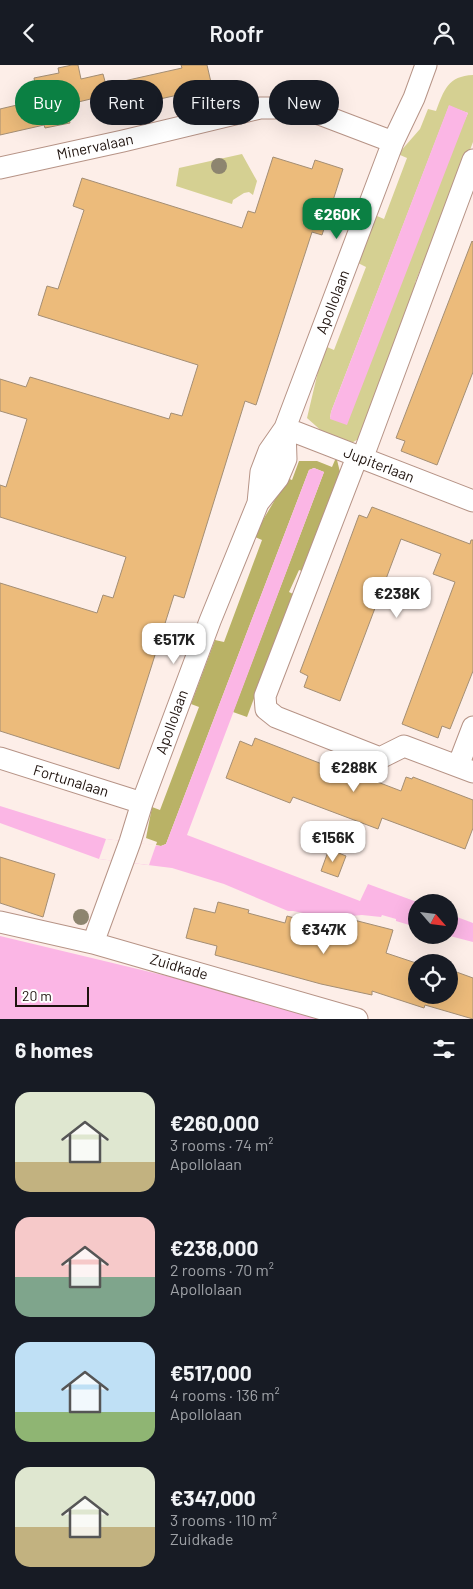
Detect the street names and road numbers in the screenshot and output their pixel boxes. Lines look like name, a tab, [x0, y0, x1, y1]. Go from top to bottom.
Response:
street label: Minervalaan	[55, 129, 135, 163]
street label: Apollolaan	[312, 267, 353, 336]
street label: Jupiterlaan	[341, 442, 417, 486]
street label: Apollolaan	[151, 687, 191, 756]
street label: Fortunalaan	[31, 760, 111, 800]
street label: Zuidkade	[148, 949, 210, 983]

